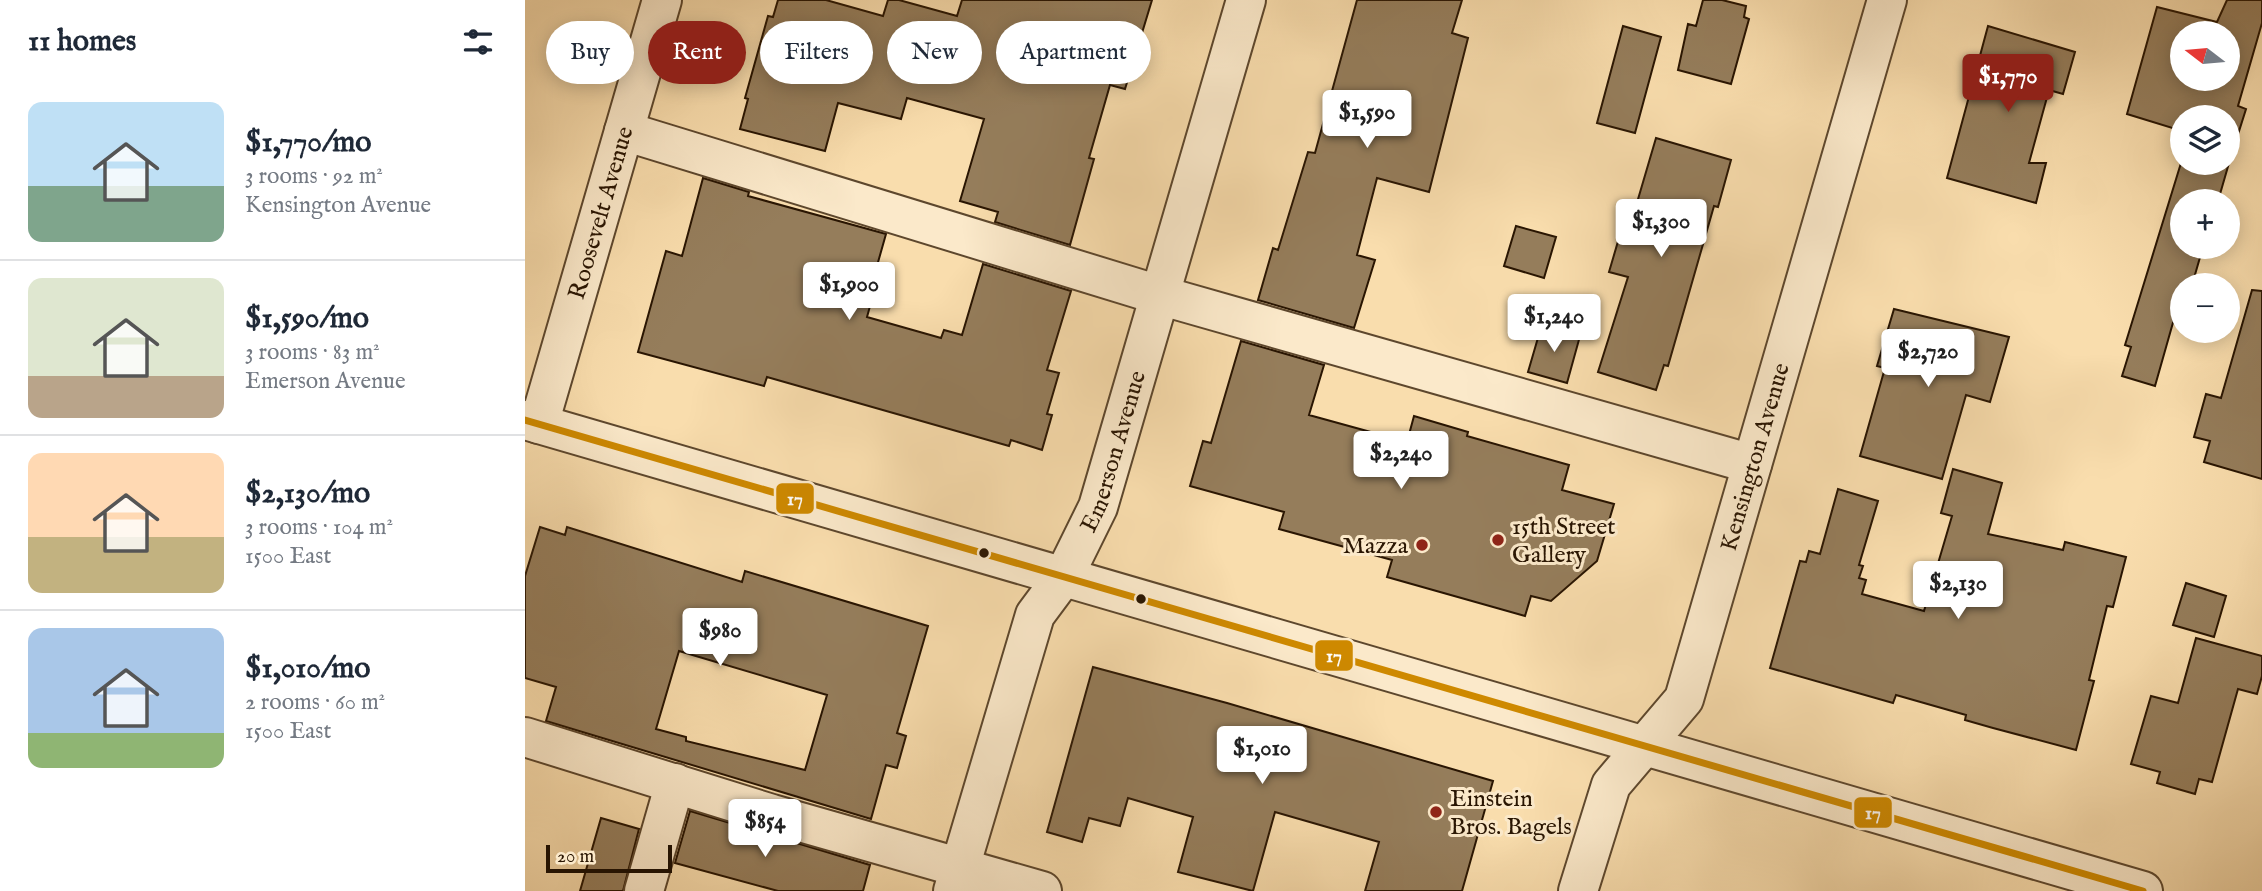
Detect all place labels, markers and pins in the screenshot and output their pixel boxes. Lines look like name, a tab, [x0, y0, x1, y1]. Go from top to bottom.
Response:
pin: $1,770	[1951, 54, 2065, 114]
pin: $1,590	[1310, 90, 1424, 150]
pin: $1,300	[1604, 200, 1718, 259]
pin: $1,900	[792, 262, 906, 322]
pin: $1,240	[1497, 294, 1611, 354]
pin: $2,720	[1871, 330, 1985, 389]
pin: $2,240	[1344, 432, 1458, 491]
place label: 15th Street Gallery	[1512, 512, 1616, 571]
place label: Mazza	[1342, 531, 1409, 562]
marker: 15th Street Gallery	[1490, 532, 1506, 548]
marker: Mazza	[1414, 537, 1430, 553]
unlabelled marker	[977, 546, 991, 560]
pin: $2,130	[1901, 562, 2015, 621]
unlabelled marker	[1134, 592, 1148, 606]
pin: $980	[679, 608, 761, 668]
pin: $1,010	[1205, 726, 1319, 786]
place label: Einstein Bros. Bagels	[1450, 784, 1572, 843]
pin: $854	[724, 800, 806, 859]
marker: Einstein Bros. Bagels	[1428, 804, 1444, 820]

